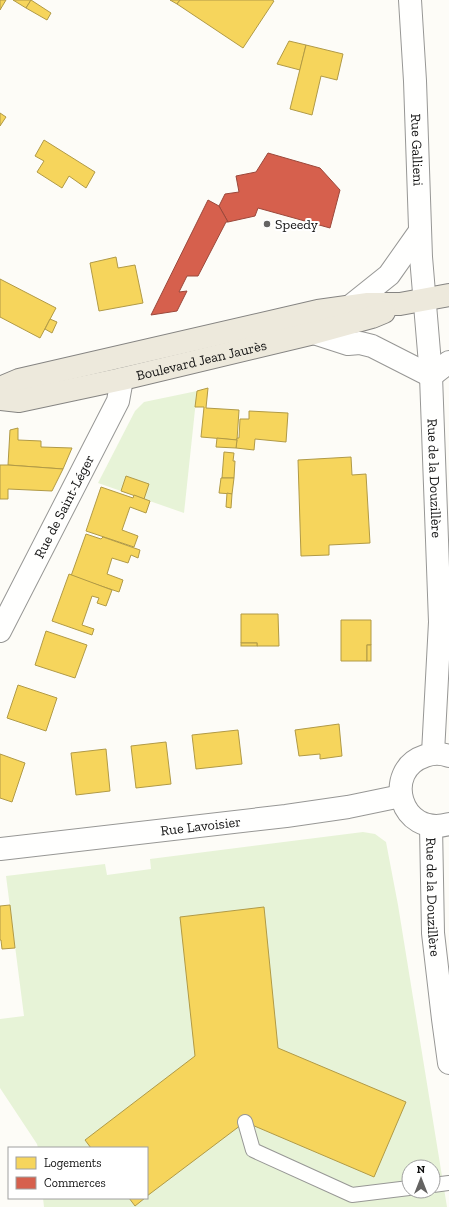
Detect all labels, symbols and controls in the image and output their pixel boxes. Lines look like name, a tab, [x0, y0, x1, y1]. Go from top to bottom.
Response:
street label: Rue Gallieni	[408, 113, 427, 186]
place label: Speedy	[275, 216, 319, 233]
marker: Speedy	[262, 219, 272, 229]
street label: Boulevard Jean Jaurès	[134, 336, 268, 384]
street label: Rue de la Douzillère	[424, 418, 445, 539]
street label: Rue de Saint-Léger	[30, 452, 98, 561]
street label: Rue Lavoisier	[159, 813, 242, 839]
street label: Rue de la Douzillère	[423, 837, 444, 958]
legend	[8, 1147, 148, 1199]
text: Logements	[44, 1156, 102, 1170]
north arrow	[401, 1159, 441, 1199]
text: N	[417, 1163, 426, 1176]
text: Commerces	[44, 1176, 106, 1190]

